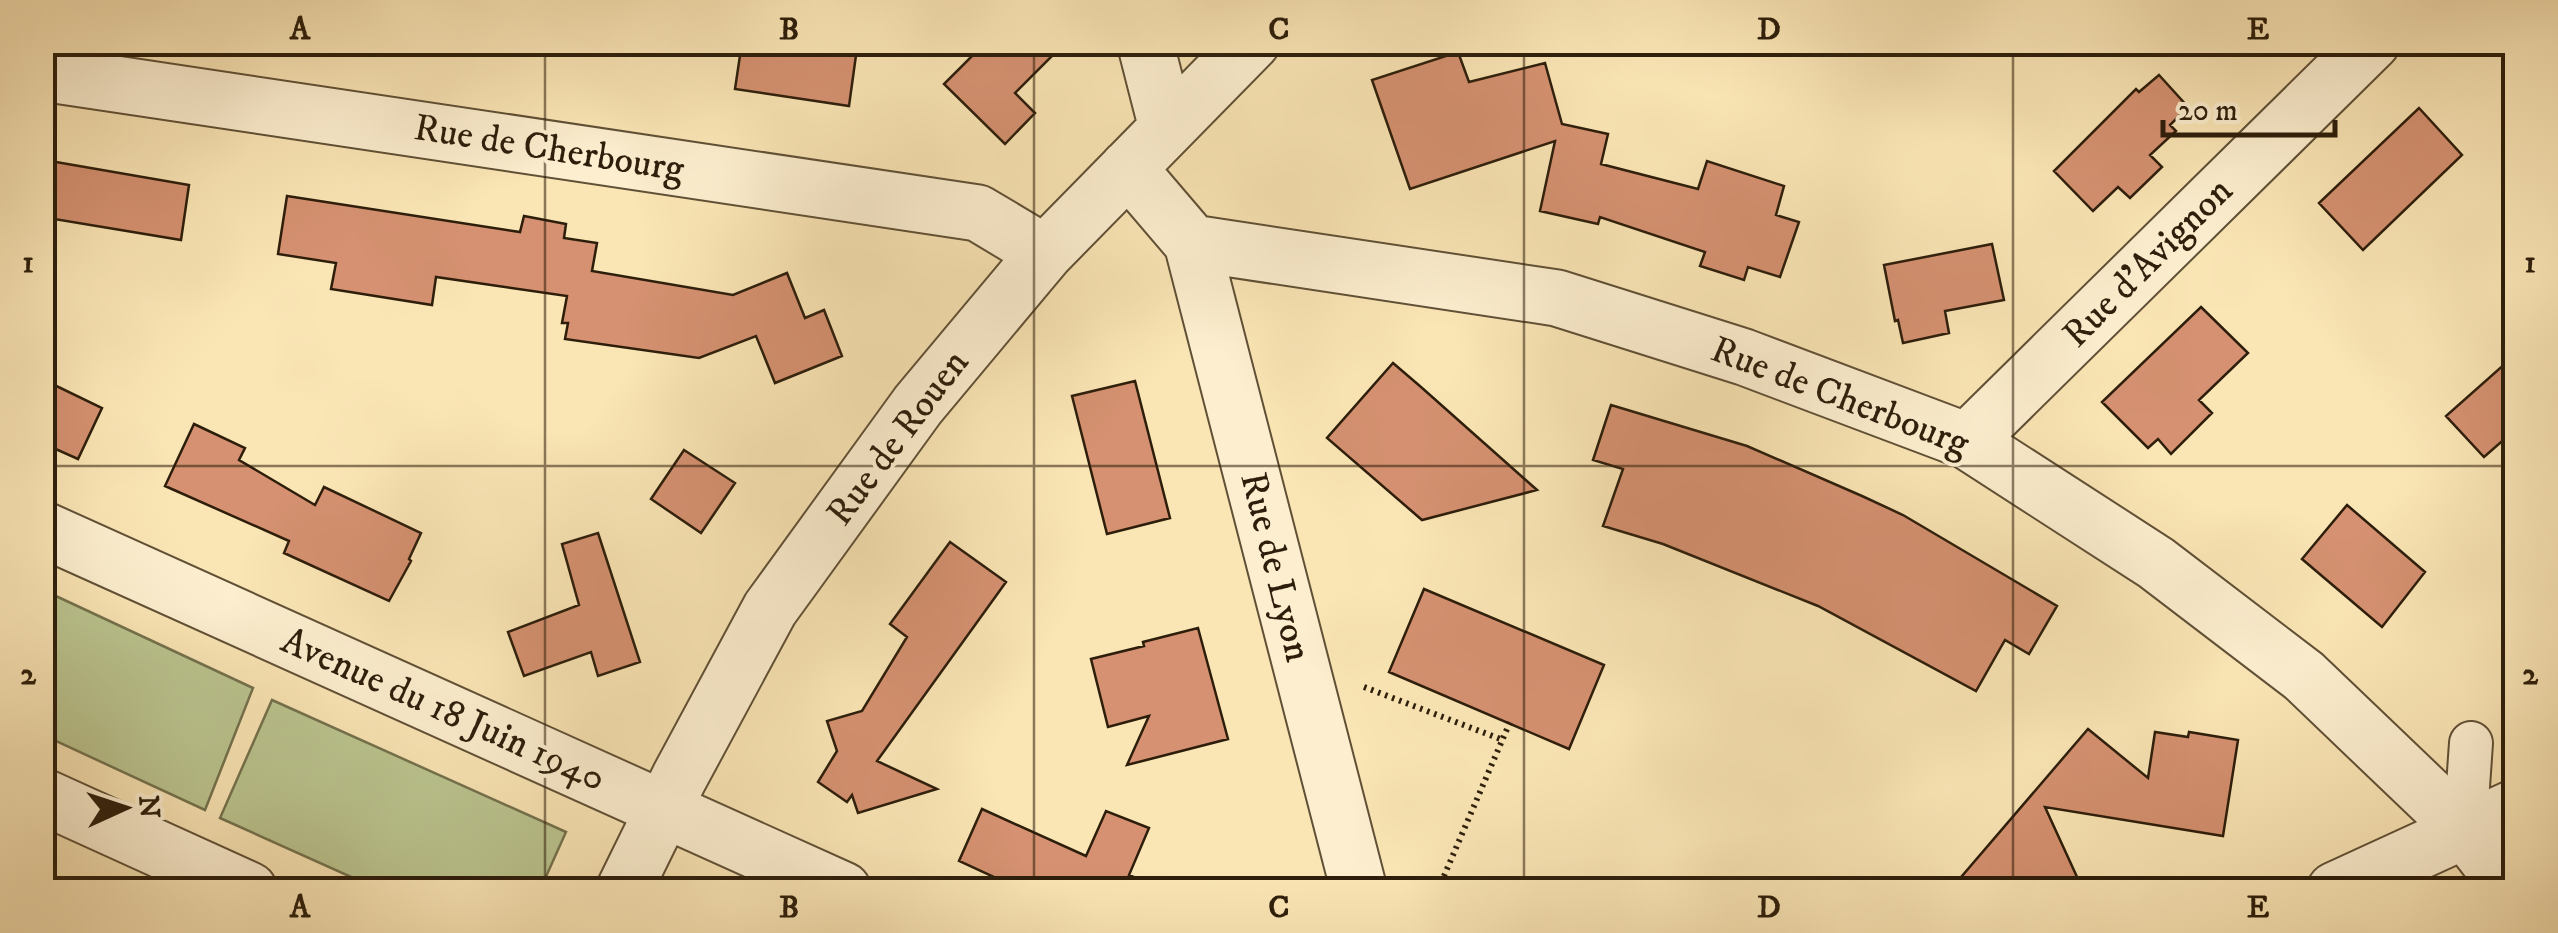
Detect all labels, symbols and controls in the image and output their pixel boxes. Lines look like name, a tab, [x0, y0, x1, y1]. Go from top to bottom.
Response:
text: A	[289, 10, 312, 50]
text: B	[779, 10, 799, 50]
text: C	[1268, 10, 1290, 50]
text: D	[1757, 10, 1781, 50]
text: E	[2247, 10, 2270, 50]
scale bar	[2163, 75, 2336, 137]
text: 20 m	[2178, 93, 2238, 130]
street label: Rue de Cherbourg	[411, 104, 688, 194]
street label: Rue d'Avignon	[2053, 168, 2243, 358]
text: 1	[22, 243, 34, 283]
text: 1	[2524, 243, 2536, 283]
street label: Rue de Cherbourg	[1704, 326, 1976, 468]
street label: Rue de Rouen	[816, 340, 980, 535]
street label: Rue de Lyon	[1228, 467, 1322, 667]
street label: Avenue du 18 Juin 1940	[273, 617, 613, 803]
text: 2	[20, 655, 36, 695]
text: 2	[2522, 655, 2538, 695]
north arrow	[75, 758, 175, 858]
text: N	[130, 794, 167, 819]
text: A	[289, 888, 312, 928]
text: B	[779, 888, 799, 928]
text: C	[1268, 888, 1290, 928]
text: D	[1757, 888, 1781, 928]
text: E	[2247, 888, 2270, 928]

